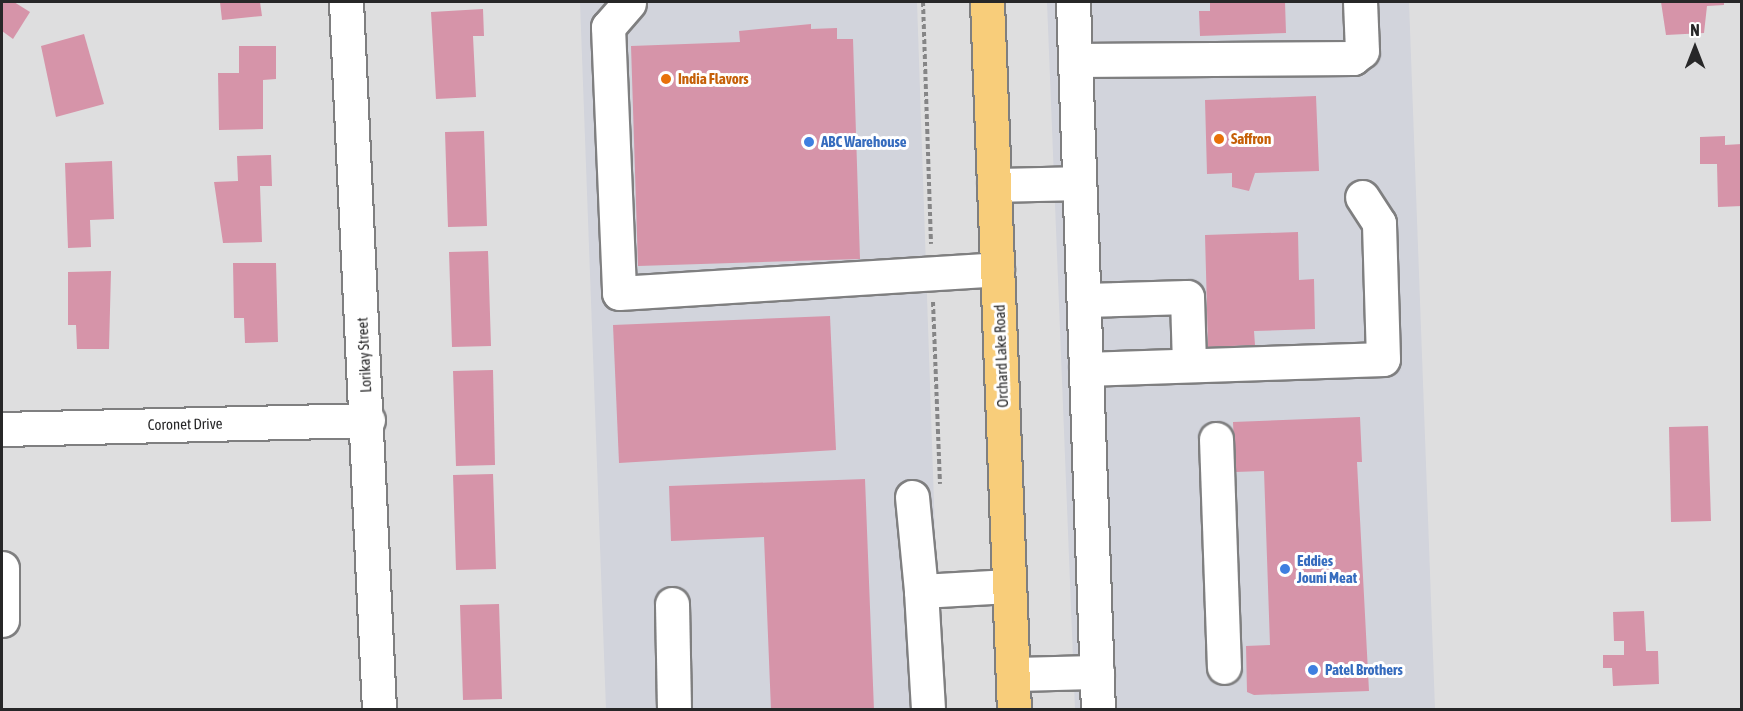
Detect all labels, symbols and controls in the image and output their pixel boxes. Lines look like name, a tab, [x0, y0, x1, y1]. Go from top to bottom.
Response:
north arrow	[1665, 18, 1725, 78]
text: N	[1690, 21, 1700, 39]
place label: India Flavors	[678, 70, 748, 88]
marker: India Flavors	[659, 72, 673, 86]
place label: Saffron	[1231, 130, 1271, 148]
marker: Saffron	[1212, 132, 1226, 146]
place label: ABC Warehouse	[821, 133, 907, 151]
marker: ABC Warehouse	[802, 135, 816, 149]
street label: Orchard Lake Road	[990, 304, 1012, 408]
street label: Lorikay Street	[353, 317, 375, 393]
street label: Coronet Drive	[147, 414, 223, 434]
place label: Eddies Jouni Meat	[1297, 551, 1357, 586]
marker: Eddies Jouni Meat	[1278, 562, 1292, 576]
place label: Patel Brothers	[1325, 661, 1403, 679]
marker: Patel Brothers	[1306, 663, 1320, 677]

